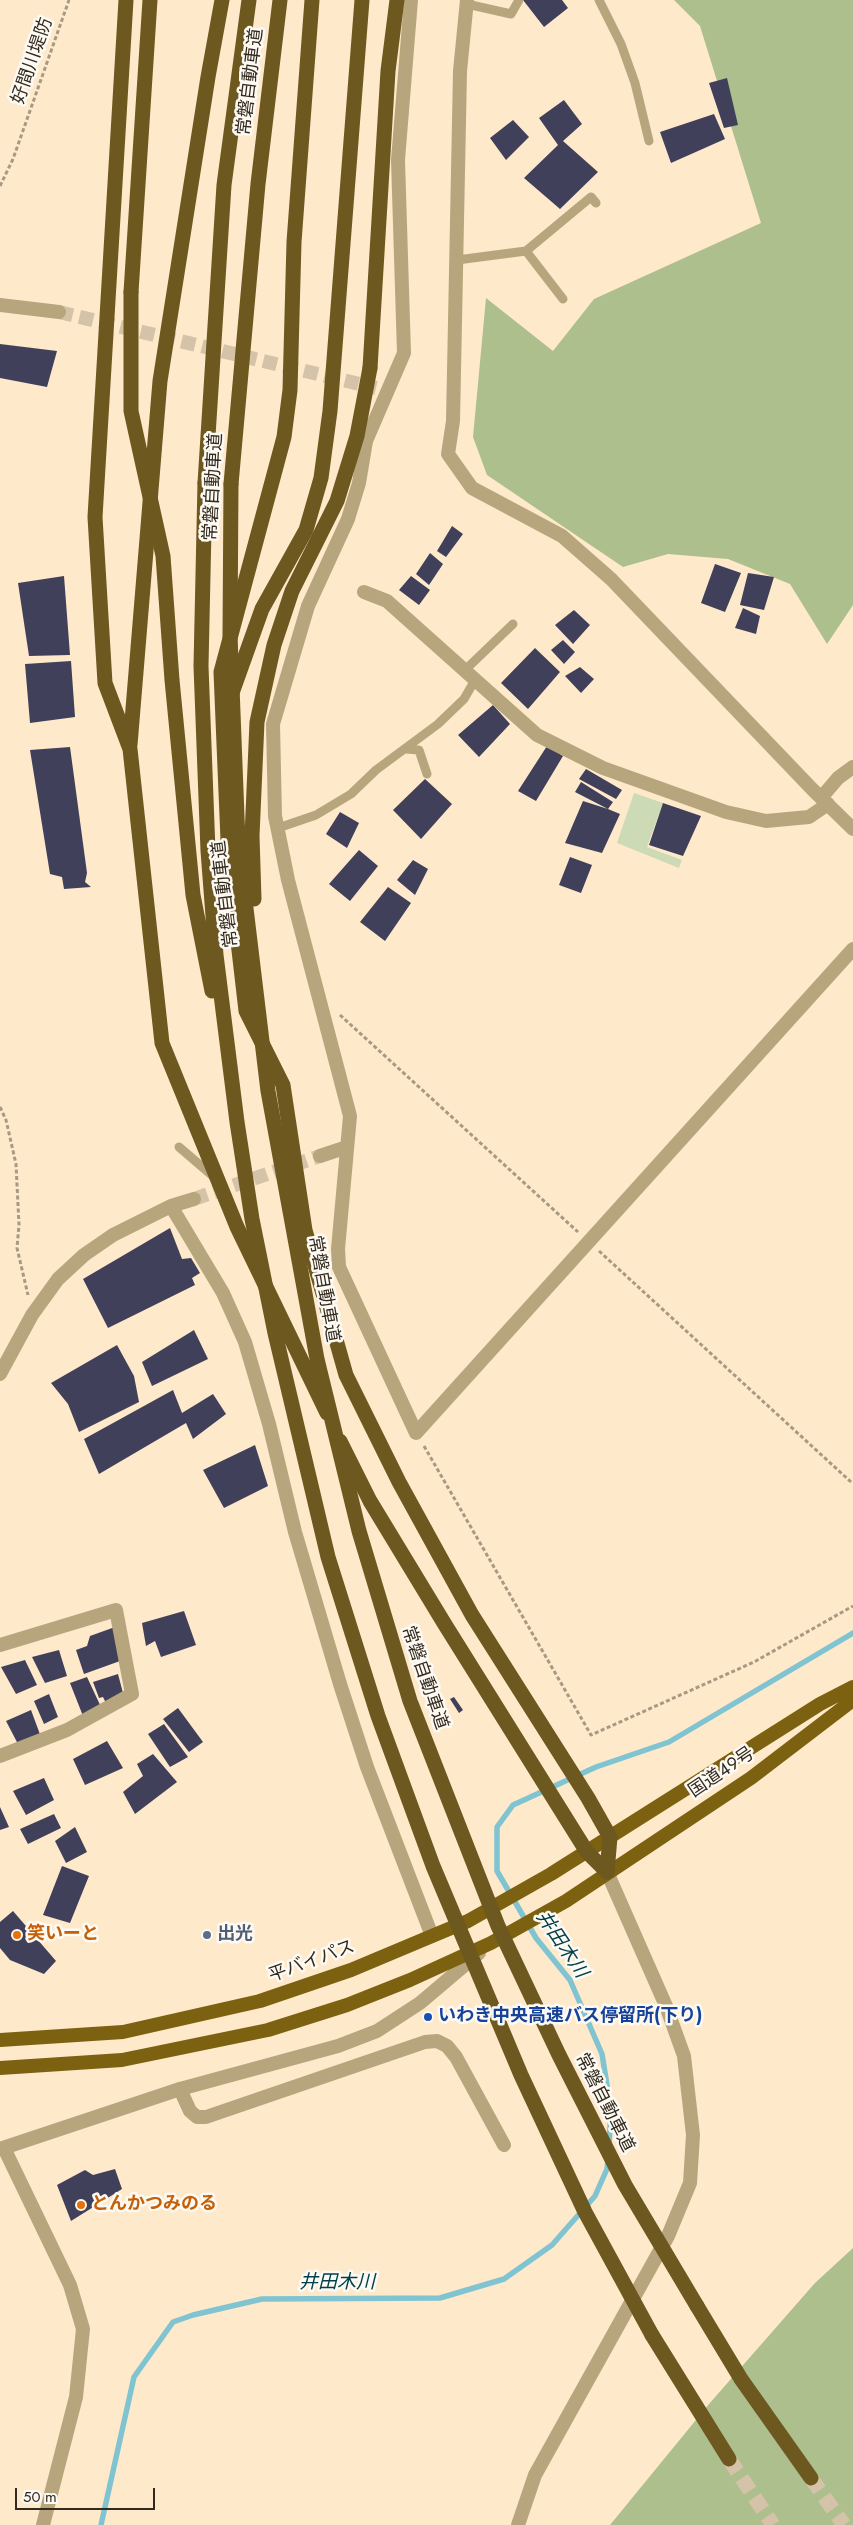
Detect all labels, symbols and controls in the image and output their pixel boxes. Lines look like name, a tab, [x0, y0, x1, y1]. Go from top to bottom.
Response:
street label: 好間川堤防	[8, 15, 58, 107]
street label: 常磐自動車道	[234, 27, 268, 137]
street label: 常磐自動車道	[200, 433, 228, 541]
street label: 常磐自動車道	[209, 839, 243, 949]
street label: 常磐自動車道	[303, 1234, 343, 1344]
street label: 常磐自動車道	[396, 1623, 452, 1733]
street label: 国道49号	[685, 1743, 759, 1803]
water label: 井田木川	[530, 1907, 592, 1983]
place label: 笑いーと	[27, 1924, 99, 1946]
place label: 出光	[217, 1924, 253, 1946]
marker: 笑いーと	[11, 1929, 23, 1941]
marker: 出光	[201, 1929, 213, 1941]
street label: 平バイパス	[266, 1936, 358, 1988]
place label: いわき中央高速バス停留所(下り)	[438, 2006, 702, 2028]
marker: いわき中央高速バス停留所(下り)	[422, 2011, 434, 2023]
street label: 常磐自動車道	[570, 2050, 638, 2156]
place label: とんかつみのる	[91, 2194, 217, 2216]
marker: とんかつみのる	[75, 2199, 87, 2211]
water label: 井田木川	[299, 2272, 375, 2294]
scale bar	[18, 2478, 158, 2510]
text: 50 m	[23, 2486, 57, 2508]

